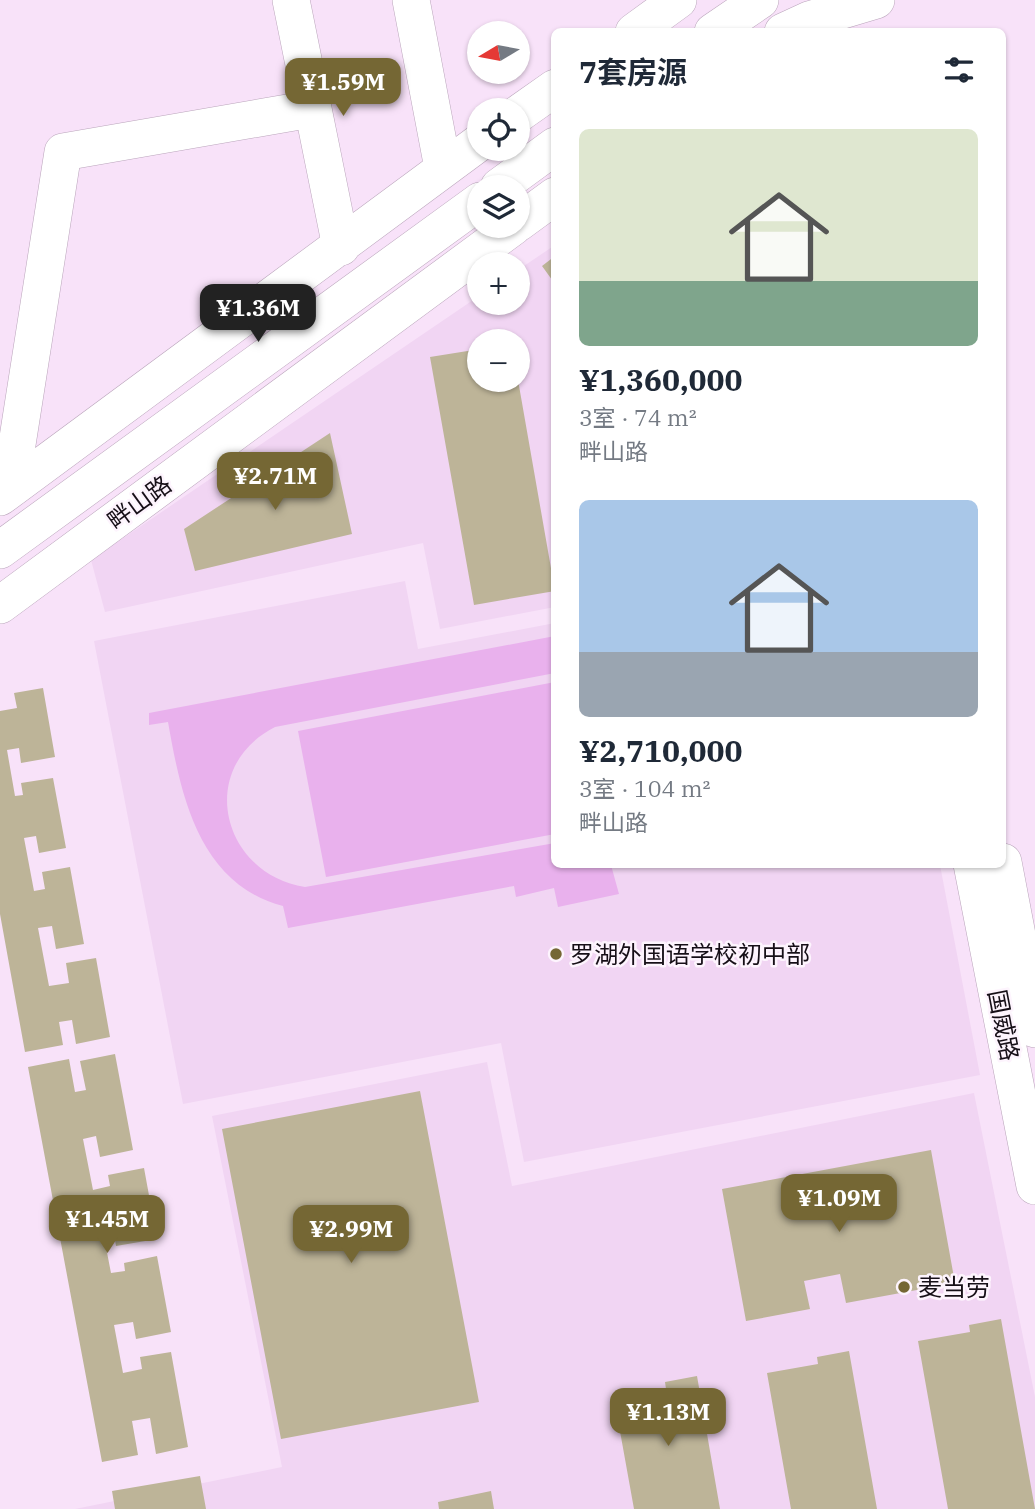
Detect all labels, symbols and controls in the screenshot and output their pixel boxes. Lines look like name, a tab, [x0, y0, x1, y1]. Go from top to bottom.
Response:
north arrow	[467, 21, 530, 84]
map controls	[467, 21, 530, 392]
icon: filters	[940, 51, 978, 89]
text: 7套房源	[579, 52, 687, 91]
pin: ¥1.59M	[286, 58, 400, 118]
text: ¥1.59M	[301, 66, 385, 96]
button: locate	[467, 98, 530, 161]
icon: home	[716, 174, 842, 300]
button: layers	[467, 175, 530, 238]
button: +	[467, 252, 530, 315]
pin: ¥1.36M	[201, 284, 315, 344]
text: ¥1.36M	[216, 292, 300, 322]
button: −	[467, 329, 530, 392]
text: ¥1,360,000	[579, 360, 742, 399]
text: 3室 · 74 m²	[579, 402, 697, 432]
text: 畔山路	[579, 436, 648, 466]
pin: ¥2.71M	[218, 452, 332, 512]
text: ¥2.71M	[233, 460, 317, 490]
street label: 畔山路	[100, 468, 178, 536]
icon: home	[716, 545, 842, 671]
text: ¥2,710,000	[579, 731, 742, 770]
text: 3室 · 104 m²	[579, 773, 711, 803]
text: 畔山路	[579, 807, 648, 837]
place label: 罗湖外国语学校初中部	[570, 938, 810, 970]
marker: 罗湖外国语学校初中部	[548, 946, 564, 962]
street label: 国威路	[981, 987, 1027, 1063]
pin: ¥1.09M	[782, 1174, 896, 1234]
text: ¥1.09M	[797, 1182, 881, 1212]
pin: ¥1.45M	[50, 1196, 164, 1255]
text: ¥1.45M	[65, 1203, 149, 1233]
pin: ¥2.99M	[294, 1206, 408, 1265]
text: ¥2.99M	[309, 1213, 393, 1243]
place label: 麦当劳	[918, 1271, 990, 1303]
marker: 麦当劳	[896, 1279, 912, 1295]
pin: ¥1.13M	[611, 1388, 725, 1448]
text: ¥1.13M	[626, 1396, 710, 1426]

